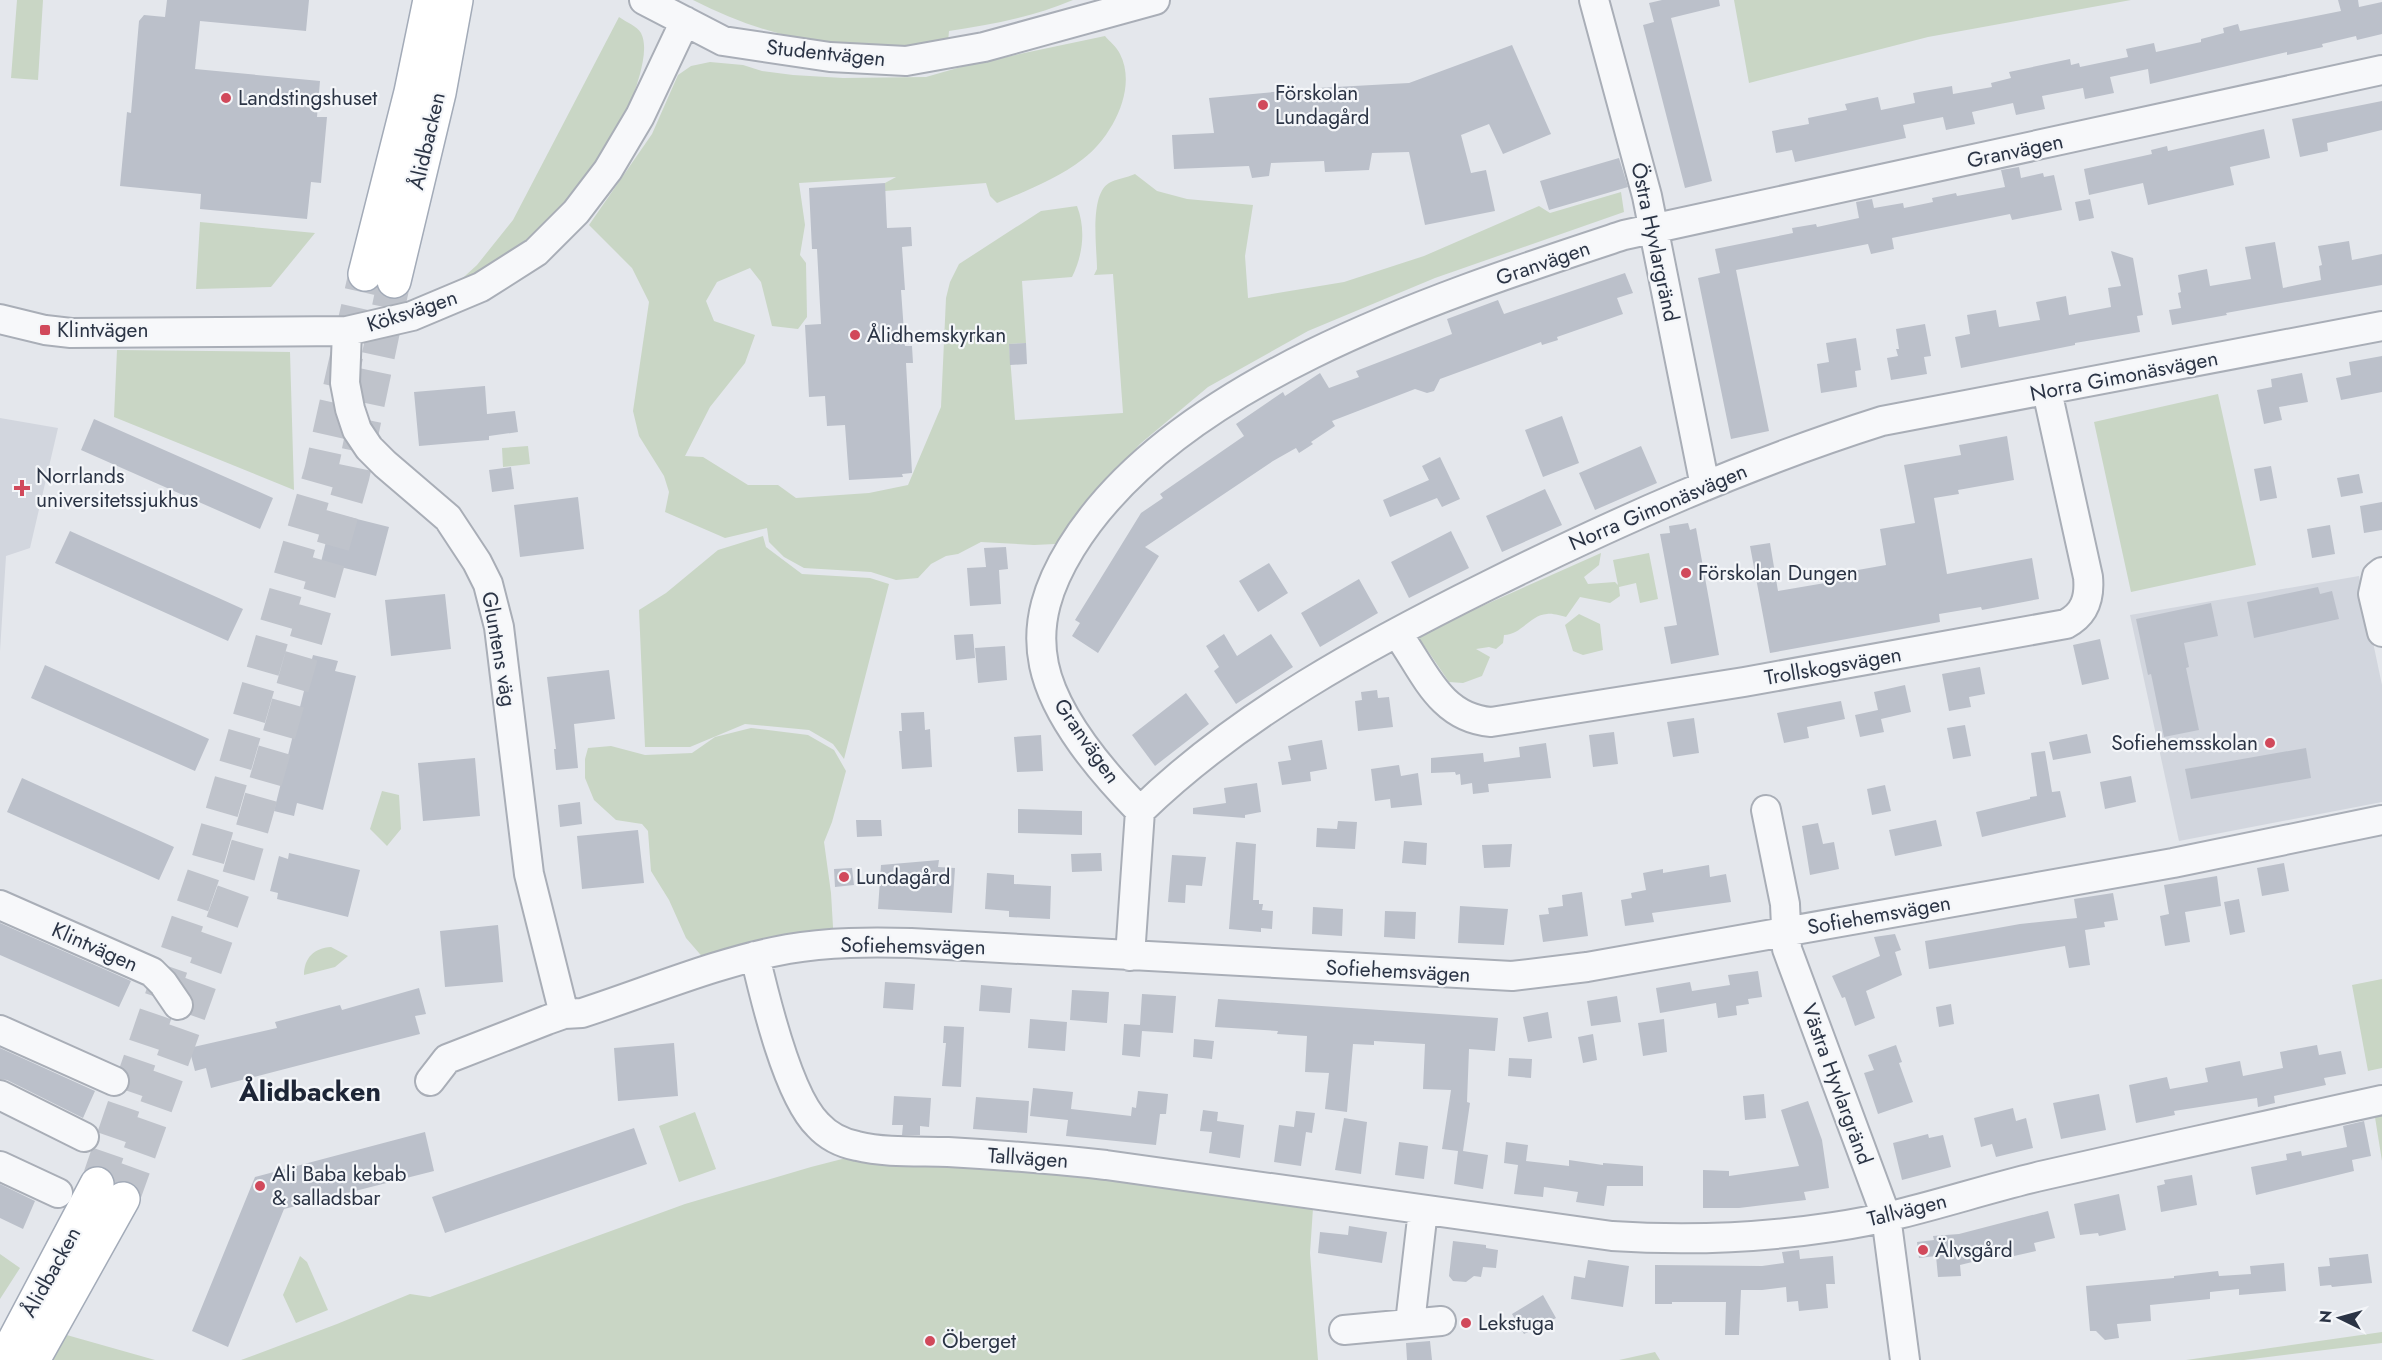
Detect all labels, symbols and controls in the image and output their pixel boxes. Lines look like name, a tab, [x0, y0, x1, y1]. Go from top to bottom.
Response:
street label: Studentvägen	[765, 32, 887, 74]
place label: Förskolan Lundagård	[1275, 78, 1369, 132]
place label: Landstingshuset	[238, 83, 377, 113]
street label: Ålidbacken	[401, 89, 453, 193]
marker: Landstingshuset	[219, 91, 233, 105]
marker: Förskolan Lundagård	[1256, 98, 1270, 112]
street label: Granvägen	[1964, 126, 2066, 176]
street label: Östra Hyvlargränd	[1623, 160, 1687, 324]
street label: Granvägen	[1492, 233, 1594, 293]
street label: Köksvägen	[363, 282, 461, 340]
place label: Klintvägen	[57, 315, 148, 345]
place label: Ålidhemskyrkan	[867, 320, 1006, 350]
marker: Klintvägen	[38, 323, 52, 337]
marker: Ålidhemskyrkan	[848, 328, 862, 342]
street label: Norra Gimonäsvägen	[2027, 343, 2221, 409]
street label: Norra Gimonäsvägen	[1564, 456, 1752, 558]
place label: Norrlands universitetssjukhus	[36, 461, 198, 515]
marker: Norrlands universitetssjukhus	[13, 479, 31, 497]
place label: Förskolan Dungen	[1698, 558, 1858, 588]
marker: Förskolan Dungen	[1679, 566, 1693, 580]
street label: Gluntens väg	[474, 589, 524, 709]
street label: Trollskogsvägen	[1762, 639, 1904, 693]
street label: Granvägen	[1047, 692, 1127, 790]
place label: Sofiehemsskolan	[2111, 728, 2258, 758]
marker: Sofiehemsskolan	[2263, 736, 2277, 750]
place label: Lundagård	[856, 862, 950, 892]
marker: Lundagård	[837, 870, 851, 884]
street label: Sofiehemsvägen	[1805, 888, 1953, 942]
street label: Klintvägen	[47, 915, 143, 979]
street label: Sofiehemsvägen	[840, 930, 986, 962]
street label: Sofiehemsvägen	[1325, 952, 1471, 990]
street label: Västra Hyvlargränd	[1794, 999, 1880, 1169]
district label: Ålidbacken	[238, 1072, 381, 1111]
street label: Tallvägen	[987, 1140, 1069, 1176]
place label: Ali Baba kebab & salladsbar	[272, 1159, 406, 1213]
marker: Ali Baba kebab & salladsbar	[253, 1179, 267, 1193]
street label: Tallvägen	[1864, 1186, 1950, 1234]
street label: Ålidbacken	[14, 1221, 88, 1323]
place label: Älvsgård	[1935, 1235, 2013, 1265]
marker: Älvsgård	[1916, 1243, 1930, 1257]
north arrow	[2310, 1288, 2370, 1348]
place label: Lekstuga	[1478, 1308, 1554, 1338]
text: N	[2314, 1309, 2338, 1324]
marker: Lekstuga	[1459, 1316, 1473, 1330]
place label: Öberget	[942, 1326, 1016, 1356]
marker: Öberget	[923, 1334, 937, 1348]

